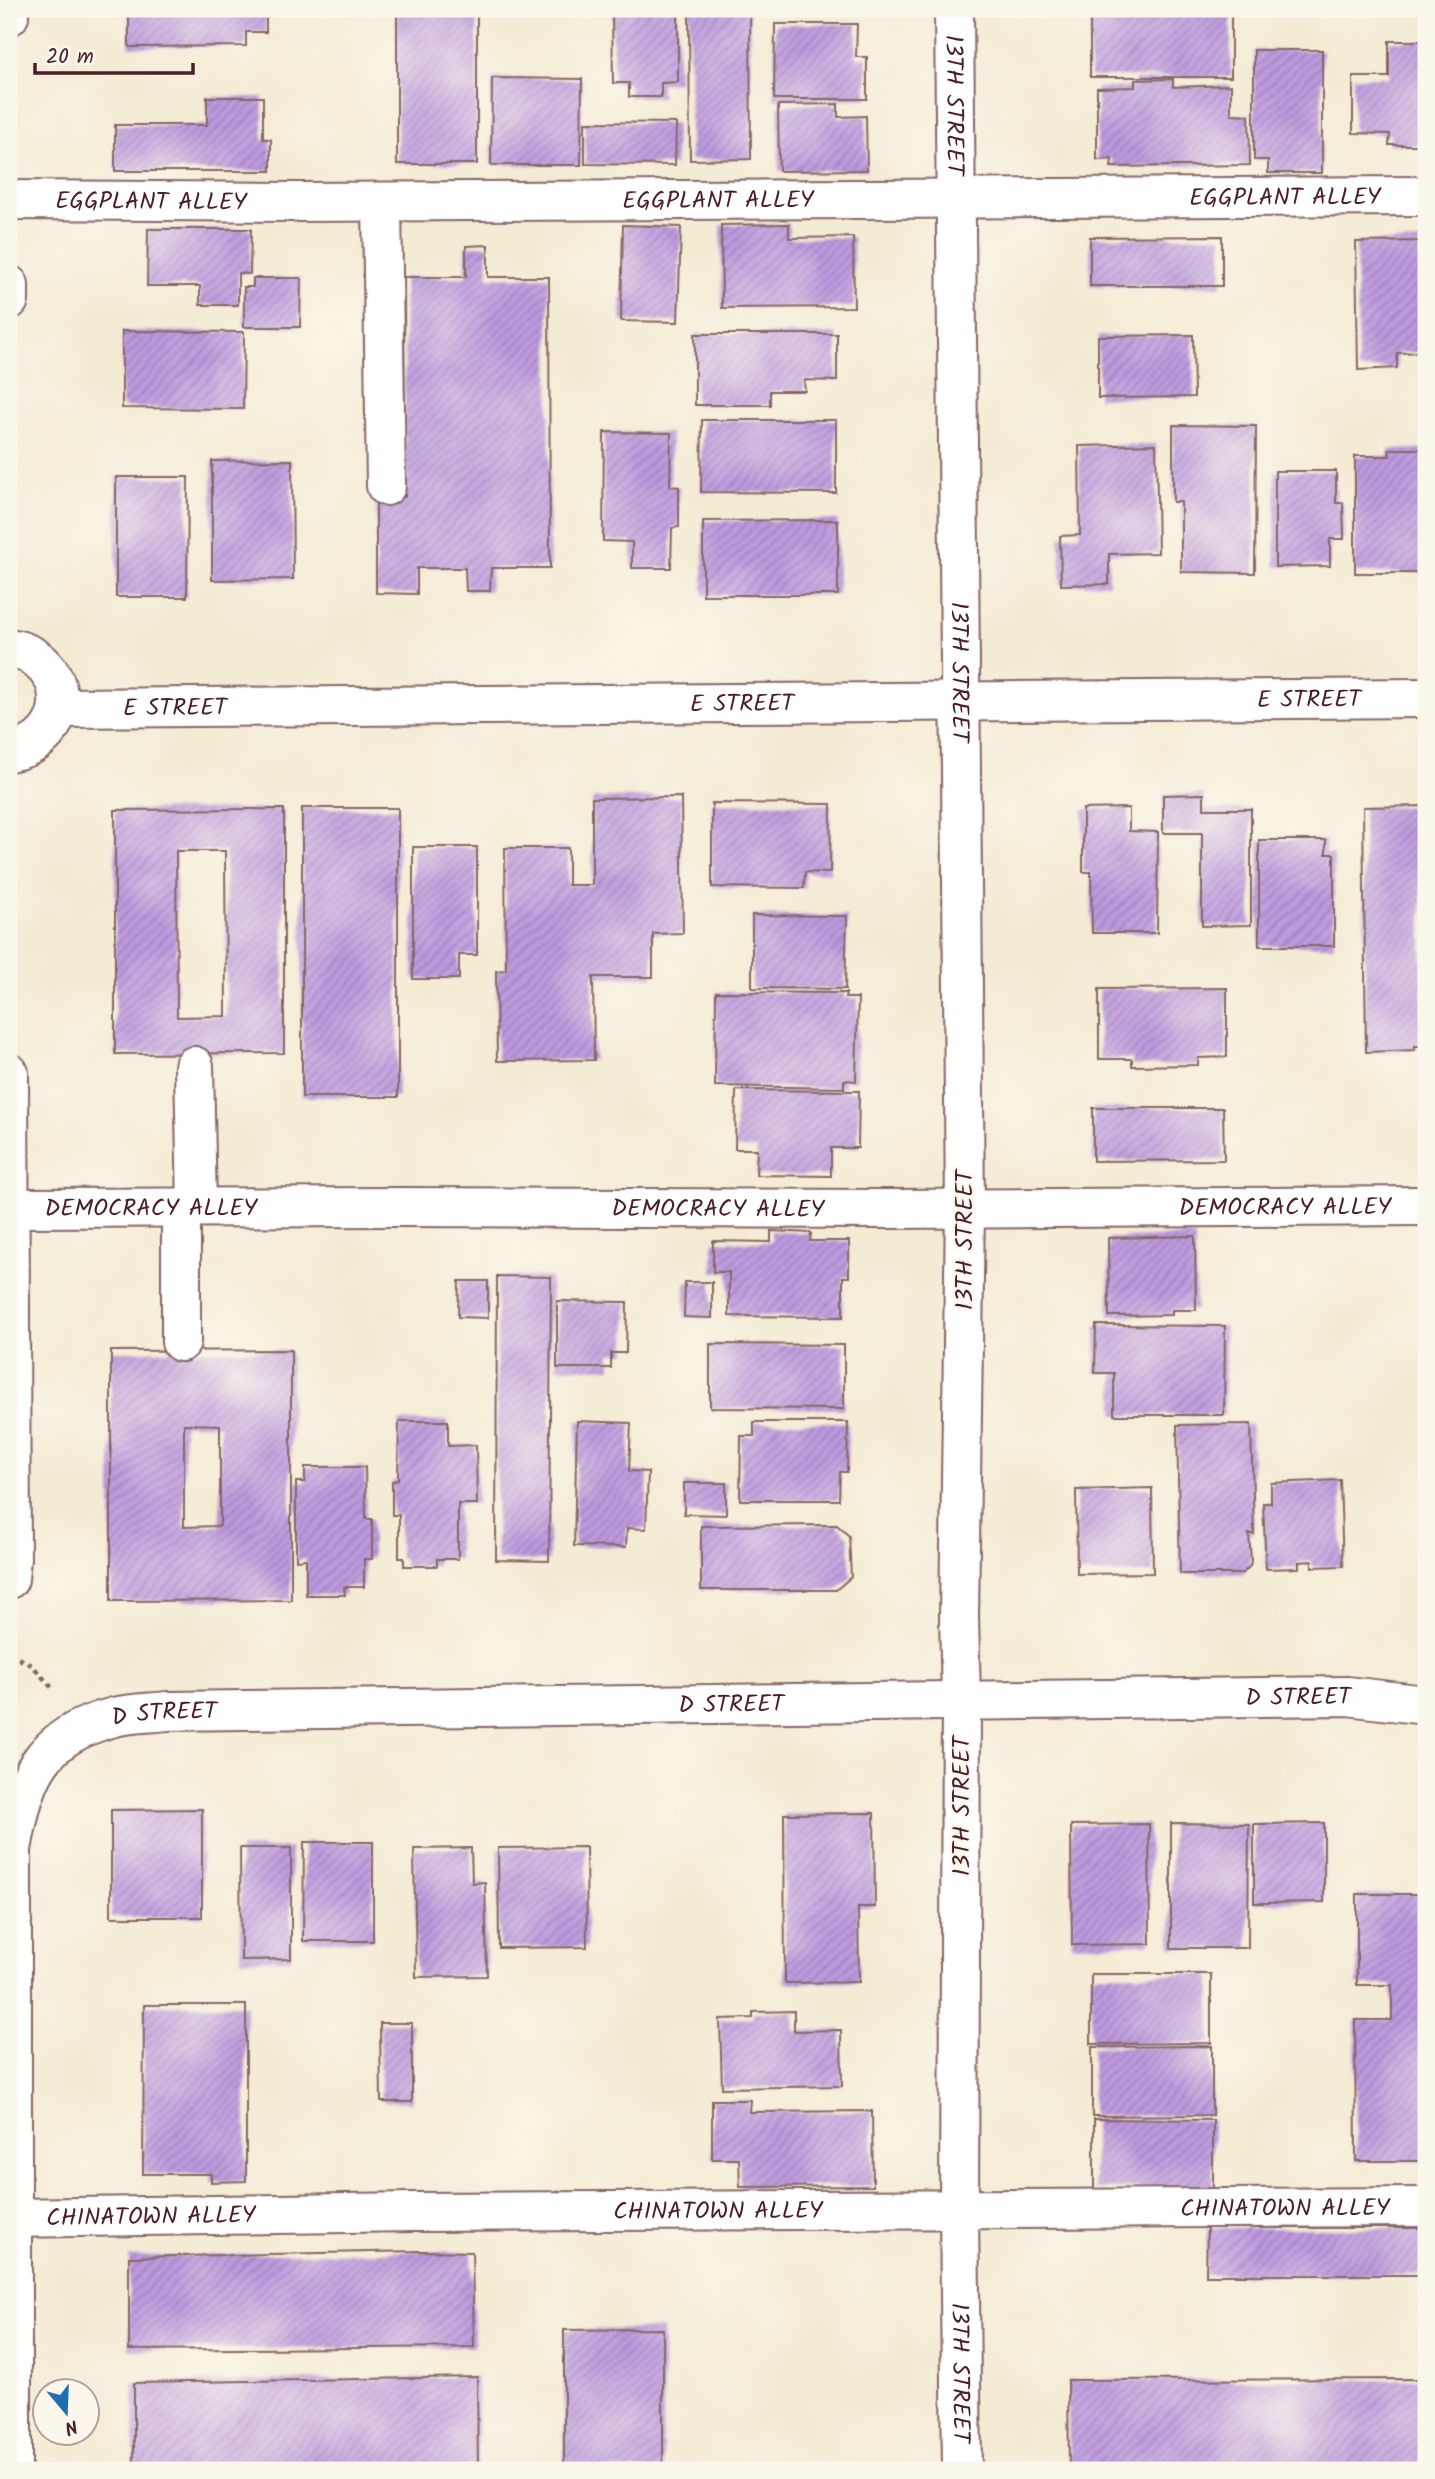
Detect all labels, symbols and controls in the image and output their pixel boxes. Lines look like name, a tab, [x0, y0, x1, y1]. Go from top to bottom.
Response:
scale bar	[35, 32, 192, 76]
street label: 13TH STREET	[933, 35, 974, 178]
text: 20 m	[46, 41, 94, 74]
street label: EGGPLANT ALLEY	[1189, 178, 1382, 218]
street label: EGGPLANT ALLEY	[622, 181, 815, 221]
street label: EGGPLANT ALLEY	[55, 182, 248, 223]
street label: 13TH STREET	[938, 602, 979, 745]
street label: E STREET	[1257, 680, 1363, 720]
street label: E STREET	[690, 685, 796, 724]
street label: E STREET	[123, 689, 229, 729]
street label: 13TH STREET	[946, 1168, 985, 1310]
street label: DEMOCRACY ALLEY	[1179, 1188, 1393, 1228]
street label: DEMOCRACY ALLEY	[45, 1189, 259, 1229]
street label: DEMOCRACY ALLEY	[612, 1190, 826, 1230]
street label: D STREET	[1245, 1678, 1353, 1718]
street label: D STREET	[678, 1685, 786, 1726]
street label: D STREET	[108, 1692, 219, 1738]
street label: 13TH STREET	[943, 1734, 982, 1876]
street label: CHINATOWN ALLEY	[1180, 2189, 1391, 2229]
street label: CHINATOWN ALLEY	[613, 2192, 824, 2232]
street label: CHINATOWN ALLEY	[46, 2196, 257, 2238]
street label: 13TH STREET	[939, 2302, 980, 2445]
north arrow	[32, 2378, 102, 2448]
text: N	[60, 2410, 81, 2442]

